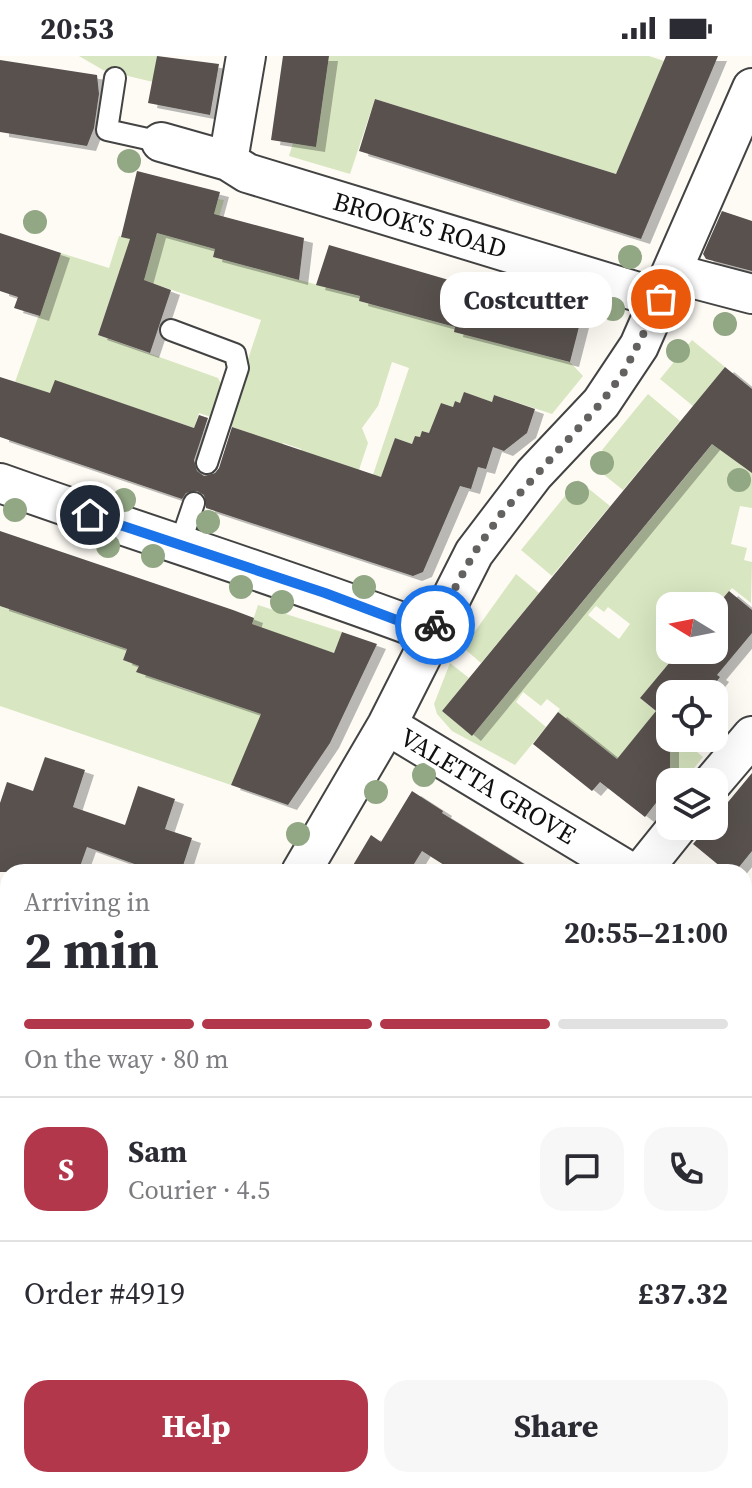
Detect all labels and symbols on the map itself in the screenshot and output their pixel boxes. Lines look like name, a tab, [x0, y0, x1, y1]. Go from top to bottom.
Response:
street label: BROOK'S ROAD	[329, 183, 511, 267]
pin	[627, 265, 695, 333]
callout: Costcutter	[441, 271, 613, 327]
pin	[56, 481, 124, 549]
courier	[395, 585, 475, 665]
north arrow	[656, 592, 728, 664]
street label: VALETTA GROVE	[393, 719, 583, 853]

